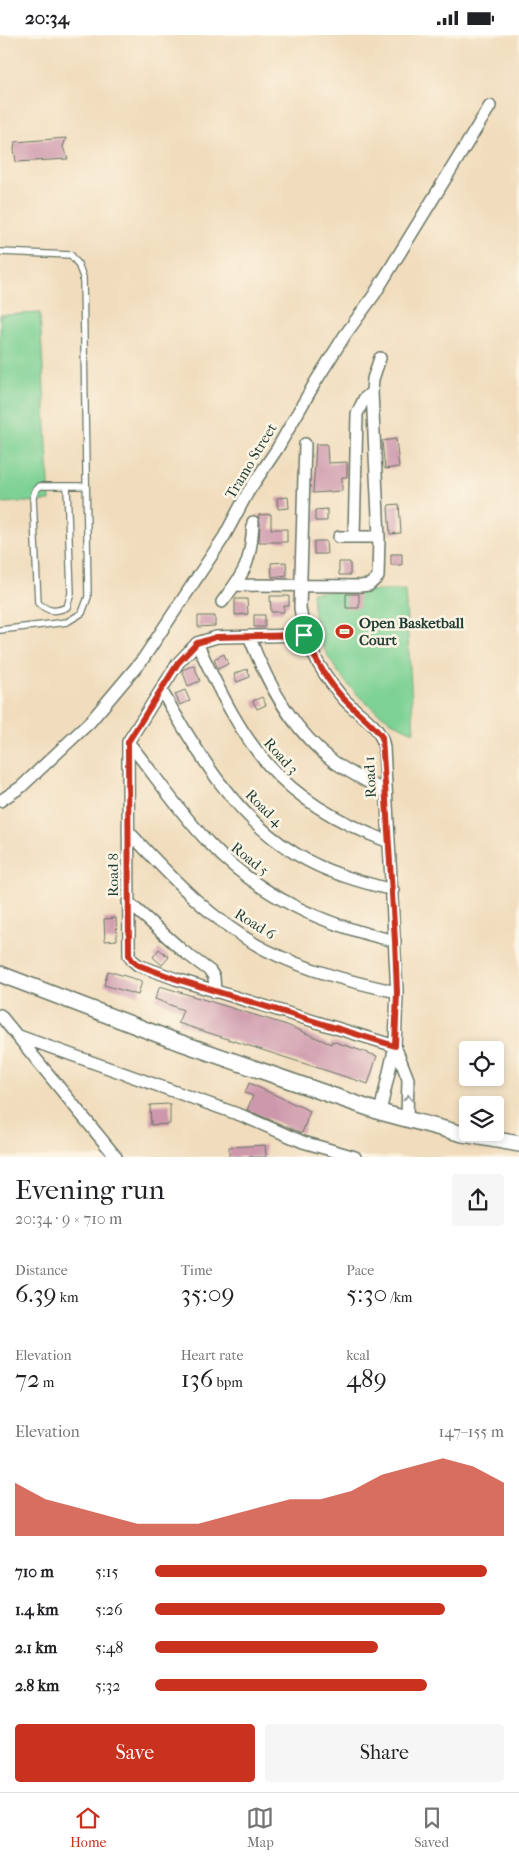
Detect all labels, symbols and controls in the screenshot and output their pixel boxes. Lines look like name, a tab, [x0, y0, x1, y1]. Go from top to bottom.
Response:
text: 20:34	[25, 7, 69, 29]
street label: Tramo Street	[221, 419, 281, 502]
pin	[283, 614, 325, 656]
place label: Open Basketball Court	[359, 614, 465, 649]
icon: arrive	[290, 621, 318, 649]
sports icon: Open Basketball Court	[335, 622, 355, 642]
street label: Road 3	[260, 734, 302, 778]
street label: Road 1	[360, 756, 380, 798]
street label: Road 4	[242, 786, 287, 831]
street label: Road 5	[228, 838, 272, 880]
street label: Road 8	[104, 853, 122, 897]
street label: Road 6	[231, 905, 279, 944]
map controls	[459, 1041, 504, 1141]
button: locate	[459, 1041, 504, 1086]
one-way arrow	[403, 1094, 413, 1102]
button: layers	[459, 1096, 504, 1141]
text: Evening run	[15, 1173, 165, 1206]
button: share	[452, 1174, 504, 1226]
text: 20:34 · 9 × 710 m	[15, 1209, 122, 1228]
text: Distance	[15, 1262, 68, 1279]
text: Time	[181, 1262, 212, 1279]
text: Pace	[346, 1262, 374, 1279]
text: 6.39	[15, 1279, 57, 1308]
text: 35:09	[181, 1279, 235, 1308]
text: 5:30	[346, 1279, 387, 1308]
text: km	[57, 1289, 79, 1306]
text: /km	[387, 1289, 413, 1306]
text: Elevation	[15, 1347, 72, 1364]
text: Heart rate	[181, 1347, 243, 1364]
text: kcal	[346, 1347, 370, 1364]
text: 72	[15, 1364, 40, 1393]
text: 136	[181, 1364, 213, 1393]
text: 489	[346, 1364, 387, 1393]
text: m	[40, 1374, 55, 1391]
text: bpm	[213, 1374, 243, 1391]
text: Elevation	[15, 1422, 80, 1441]
text: 147–155 m	[438, 1422, 504, 1441]
text: 710 m	[15, 1562, 54, 1581]
text: 5:15	[95, 1562, 118, 1581]
text: 1.4 km	[15, 1600, 59, 1619]
text: 5:26	[95, 1600, 123, 1619]
text: 2.1 km	[15, 1638, 57, 1657]
text: 5:48	[95, 1638, 123, 1657]
text: 2.8 km	[15, 1676, 59, 1695]
text: 5:32	[95, 1676, 121, 1695]
button: Save	[15, 1724, 255, 1782]
button: Share	[265, 1724, 504, 1782]
tab: Home	[70, 1804, 106, 1851]
tab: Map	[246, 1804, 274, 1851]
tab: Saved	[414, 1804, 449, 1851]

